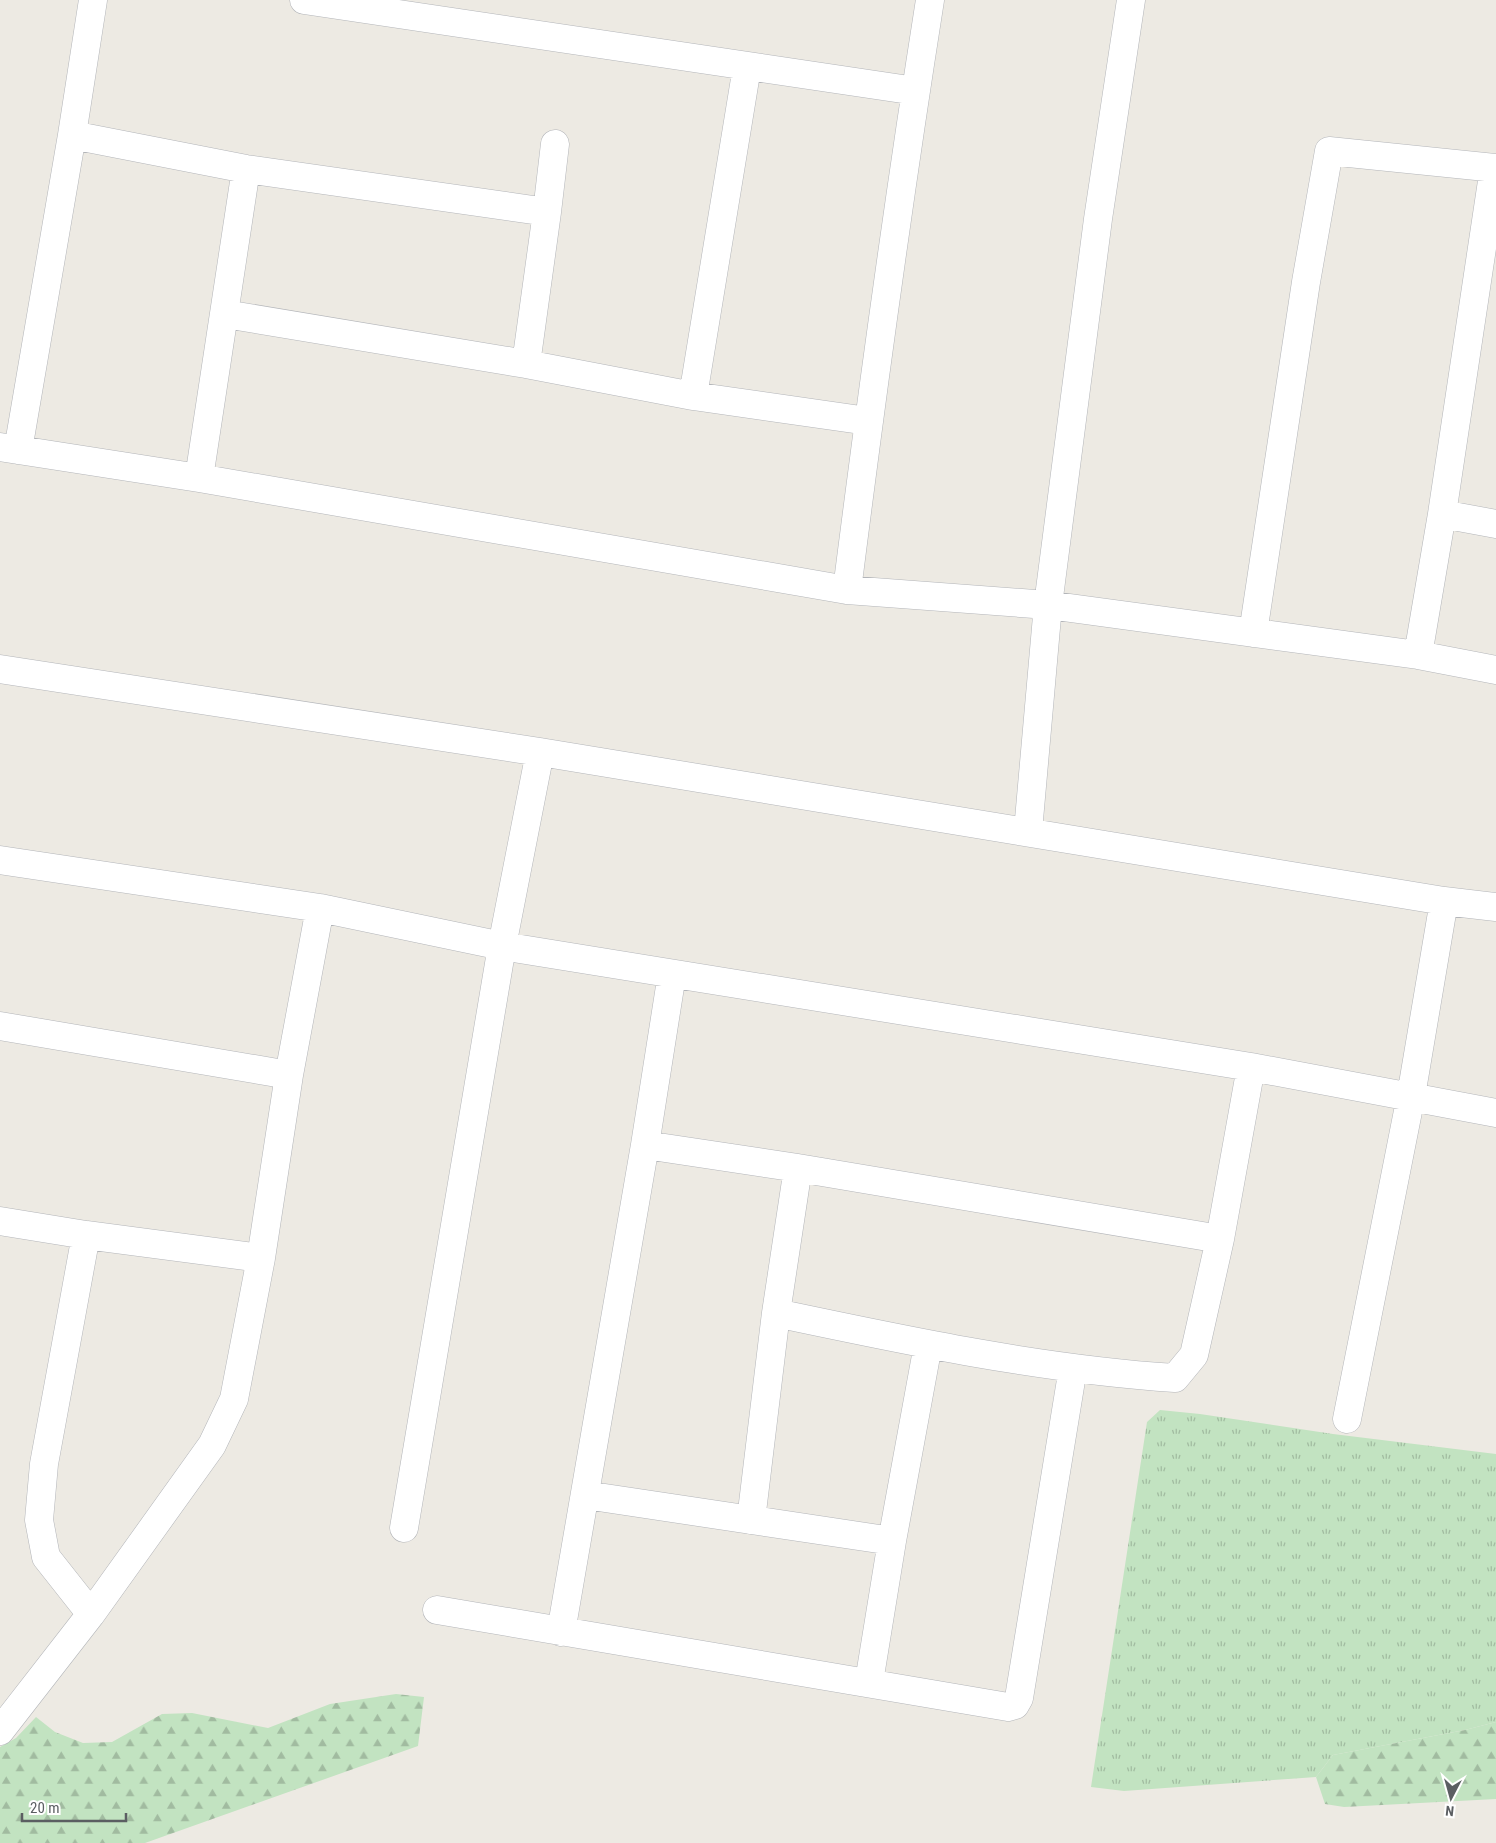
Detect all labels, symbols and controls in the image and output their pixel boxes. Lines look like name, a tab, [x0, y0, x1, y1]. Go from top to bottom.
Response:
north arrow	[1426, 1773, 1476, 1823]
scale bar	[22, 1790, 126, 1822]
text: 20 m	[30, 1799, 60, 1817]
text: N	[1445, 1803, 1455, 1819]

